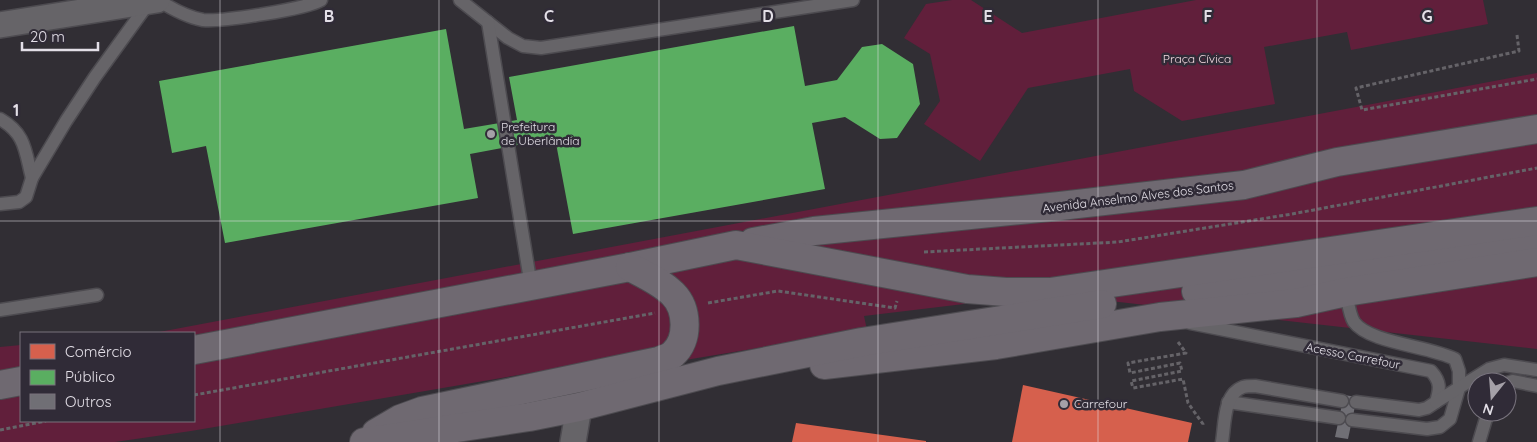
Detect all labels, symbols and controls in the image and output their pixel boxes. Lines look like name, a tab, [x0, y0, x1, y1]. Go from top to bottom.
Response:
text: B	[324, 6, 334, 26]
text: C	[544, 6, 554, 26]
text: D	[762, 6, 774, 26]
text: E	[983, 6, 993, 26]
text: F	[1204, 6, 1213, 26]
text: G	[1421, 6, 1433, 26]
scale bar	[22, 20, 99, 52]
text: 20 m	[30, 27, 65, 46]
park label: Praça Cívica	[1163, 51, 1231, 66]
text: 1	[13, 100, 19, 120]
place label: Prefeitura de Uberlândia	[501, 119, 580, 148]
marker: Prefeitura de Uberlândia	[485, 128, 497, 140]
street label: Avenida Anselmo Alves dos Santos	[1041, 177, 1235, 216]
legend	[20, 332, 195, 422]
street label: Acesso Carrefour	[1305, 339, 1402, 372]
text: Comércio	[65, 342, 132, 361]
text: Público	[65, 367, 115, 386]
north arrow	[1467, 372, 1517, 422]
text: Outros	[65, 392, 112, 411]
place label: Carrefour	[1074, 396, 1128, 411]
marker: Carrefour	[1058, 398, 1070, 410]
text: N	[1481, 399, 1496, 420]

